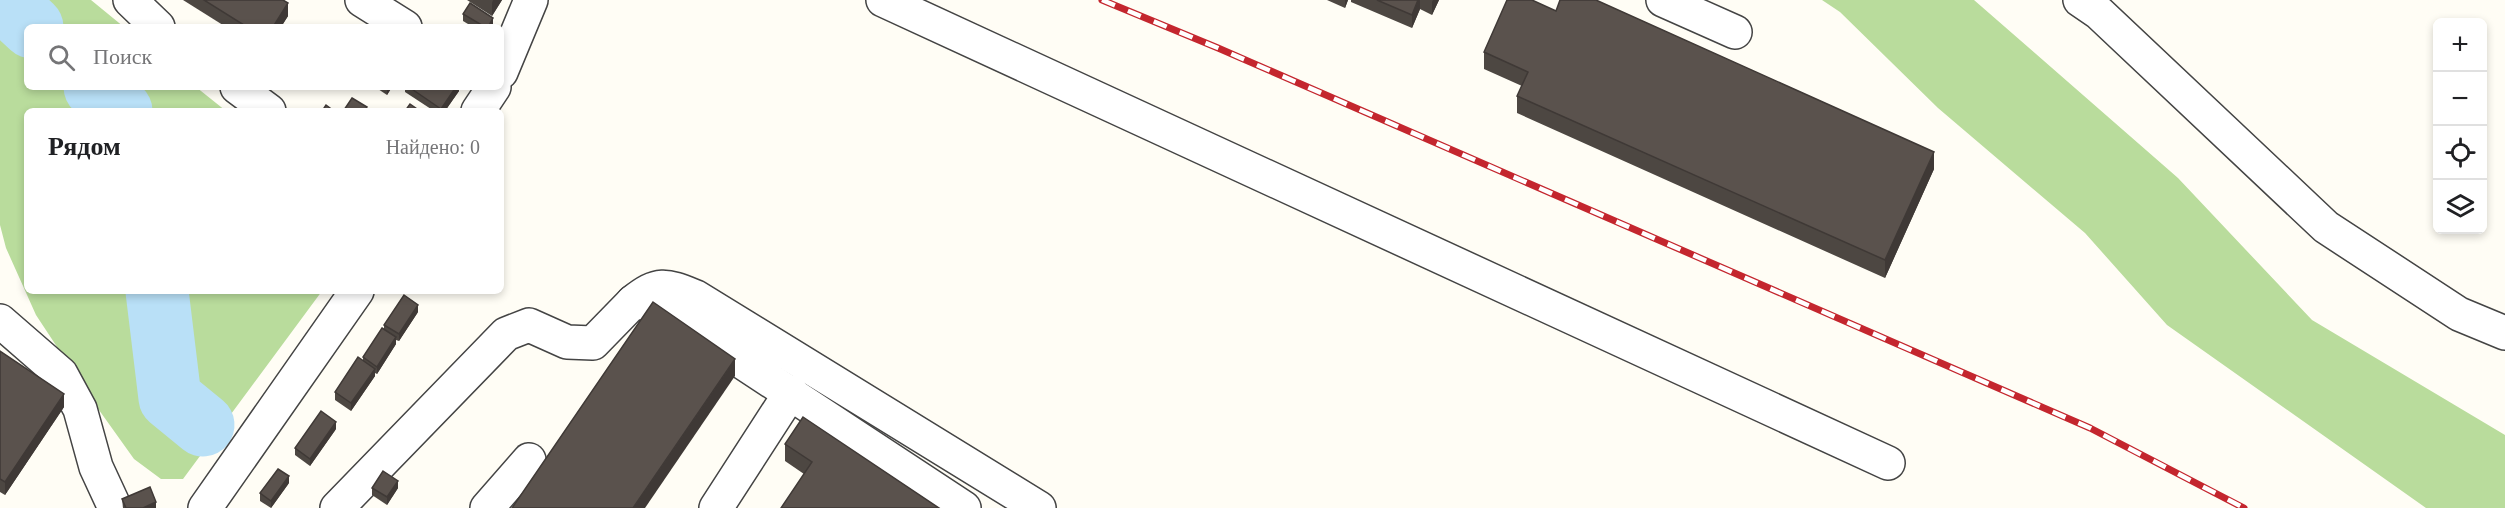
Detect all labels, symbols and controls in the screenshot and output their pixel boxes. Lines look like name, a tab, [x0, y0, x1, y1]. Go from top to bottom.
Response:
map controls	[2433, 18, 2487, 234]
button: +	[2433, 18, 2487, 72]
search box	[24, 24, 504, 90]
icon: search	[45, 41, 78, 74]
text: Поиск	[93, 44, 152, 69]
button: −	[2433, 72, 2487, 126]
button: locate	[2433, 126, 2487, 180]
text: Рядом	[48, 132, 121, 161]
text: Найдено: 0	[386, 136, 480, 158]
button: layers	[2433, 180, 2487, 234]

